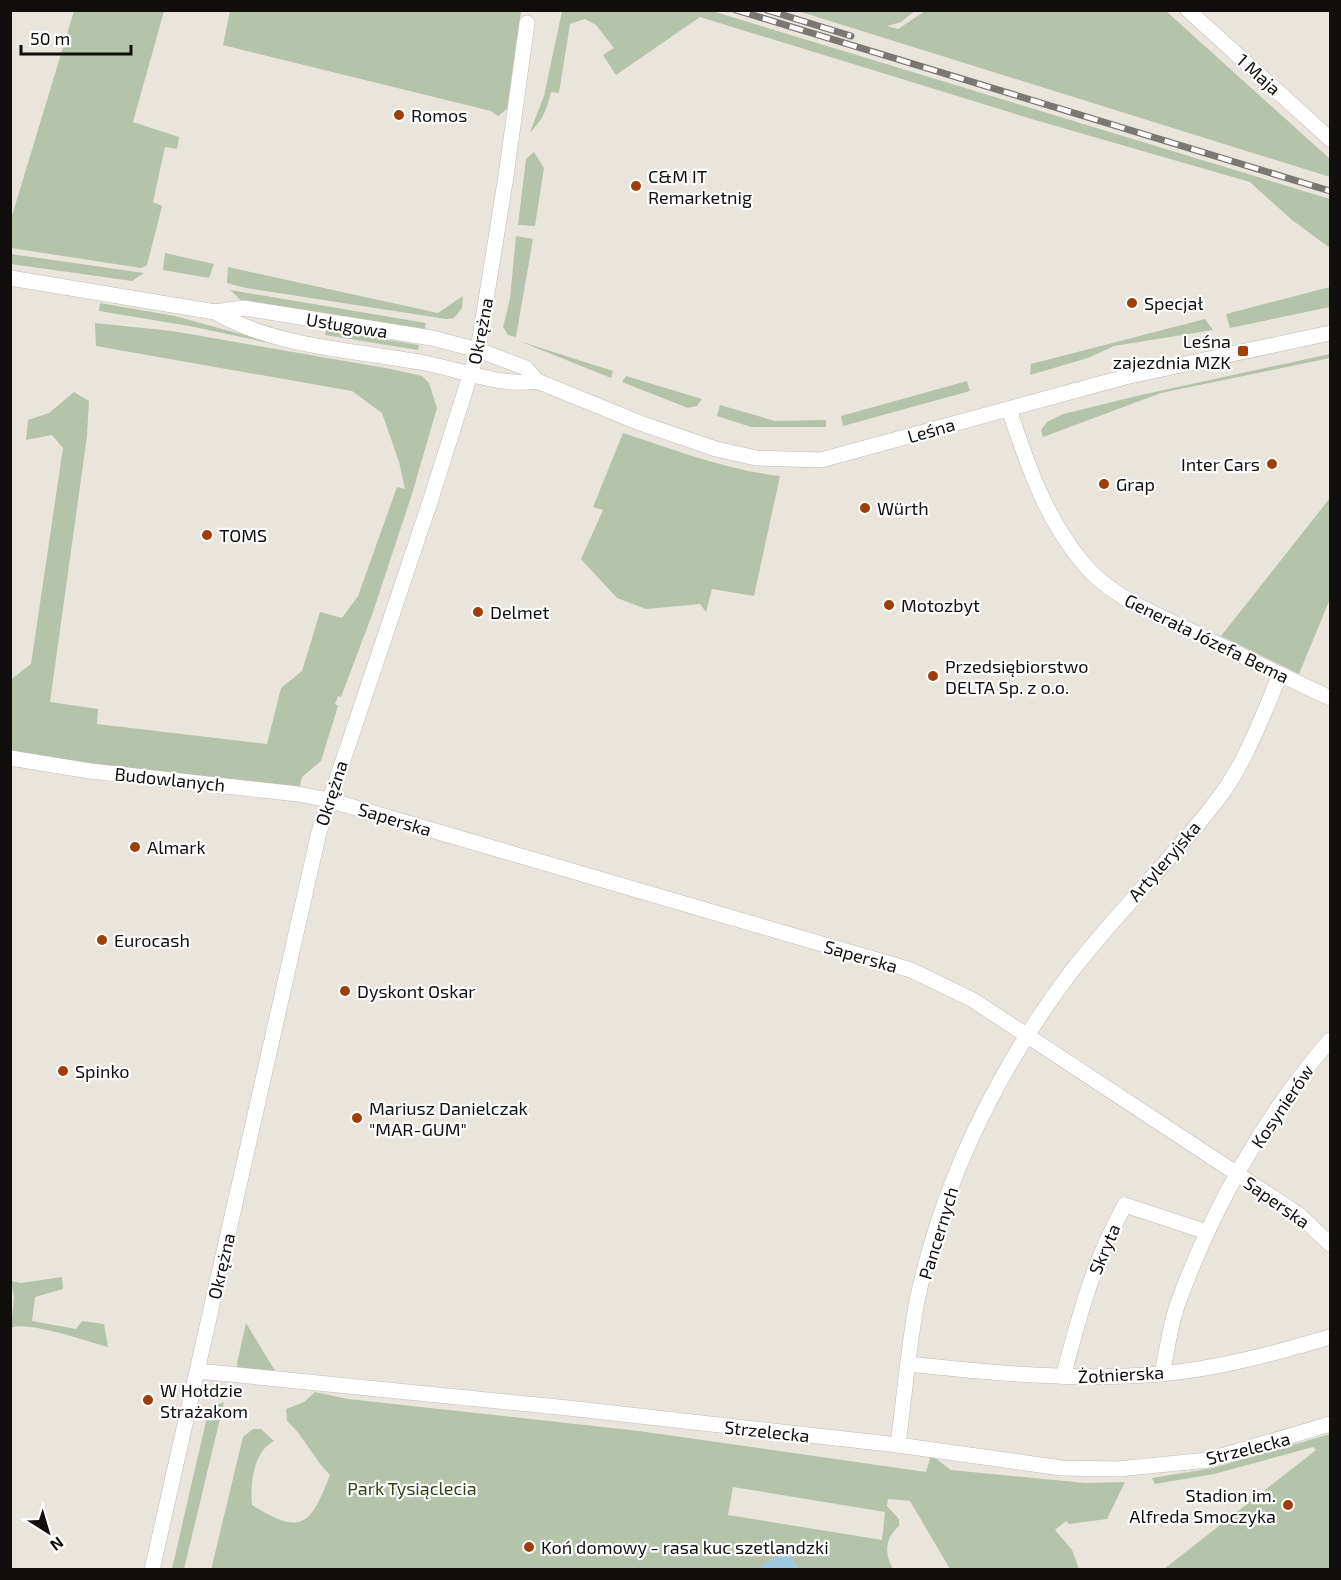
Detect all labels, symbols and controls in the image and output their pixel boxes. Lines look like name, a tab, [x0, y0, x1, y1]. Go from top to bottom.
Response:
scale bar	[21, 18, 130, 56]
text: 50 m	[30, 27, 70, 49]
street label: 1 Maja	[1233, 49, 1285, 99]
place label: Romos	[411, 104, 467, 126]
marker: Romos	[392, 108, 406, 122]
place label: C&M IT Remarketnig	[648, 165, 752, 208]
marker: C&M IT Remarketnig	[629, 179, 643, 193]
place label: Specjał	[1144, 292, 1203, 314]
street label: Okrężna	[463, 296, 497, 366]
marker: Specjał	[1125, 296, 1139, 310]
street label: Usługowa	[305, 308, 389, 342]
place label: Leśna zajezdnia MZK	[1113, 330, 1231, 373]
marker: Leśna zajezdnia MZK	[1236, 344, 1250, 358]
street label: Leśna	[905, 413, 957, 447]
place label: Inter Cars	[1181, 453, 1260, 475]
marker: Inter Cars	[1265, 457, 1279, 471]
place label: Grap	[1116, 473, 1155, 495]
marker: Grap	[1097, 477, 1111, 491]
place label: Würth	[877, 497, 929, 519]
marker: Würth	[858, 501, 872, 515]
place label: TOMS	[219, 524, 267, 546]
marker: TOMS	[200, 528, 214, 542]
street label: Generała Józefa Bema	[1121, 589, 1293, 687]
place label: Motozbyt	[901, 594, 980, 616]
marker: Motozbyt	[882, 598, 896, 612]
place label: Delmet	[490, 601, 549, 623]
marker: Delmet	[471, 605, 485, 619]
place label: Przedsiębiorstwo DELTA Sp. z o.o.	[945, 655, 1088, 698]
marker: Przedsiębiorstwo DELTA Sp. z o.o.	[926, 669, 940, 683]
street label: Okrężna	[310, 758, 352, 828]
street label: Budowlanych	[114, 762, 226, 796]
street label: Saperska	[356, 797, 434, 841]
street label: Artyleryjska	[1123, 816, 1205, 906]
place label: Almark	[147, 836, 206, 858]
marker: Almark	[128, 840, 142, 854]
place label: Eurocash	[114, 929, 190, 951]
marker: Eurocash	[95, 933, 109, 947]
street label: Saperska	[822, 935, 900, 977]
place label: Dyskont Oskar	[357, 980, 476, 1002]
marker: Dyskont Oskar	[338, 984, 352, 998]
place label: Spinko	[75, 1060, 130, 1082]
street label: Kosynierów	[1246, 1060, 1318, 1152]
marker: Spinko	[56, 1064, 70, 1078]
place label: Mariusz Danielczak "MAR-GUM"	[369, 1097, 528, 1140]
marker: Mariusz Danielczak "MAR-GUM"	[350, 1111, 364, 1125]
street label: Saperska	[1240, 1171, 1314, 1233]
street label: Pancernych	[914, 1184, 962, 1282]
street label: Skryta	[1084, 1220, 1124, 1278]
street label: Okrężna	[203, 1231, 239, 1301]
street label: Żołnierska	[1077, 1361, 1165, 1387]
place label: W Hołdzie Strażakom	[160, 1379, 248, 1422]
marker: W Hołdzie Strażakom	[141, 1393, 155, 1407]
street label: Strzelecka	[723, 1416, 811, 1446]
street label: Strzelecka	[1204, 1427, 1292, 1469]
park label: Park Tysiąclecia	[347, 1477, 477, 1499]
place label: Stadion im. Alfreda Smoczyka	[1129, 1484, 1276, 1527]
marker: Stadion im. Alfreda Smoczyka	[1281, 1498, 1295, 1512]
north arrow	[18, 1502, 78, 1562]
text: N	[47, 1533, 68, 1555]
place label: Koń domowy - rasa kuc szetlandzki	[541, 1536, 829, 1558]
marker: Koń domowy - rasa kuc szetlandzki	[522, 1540, 536, 1554]

